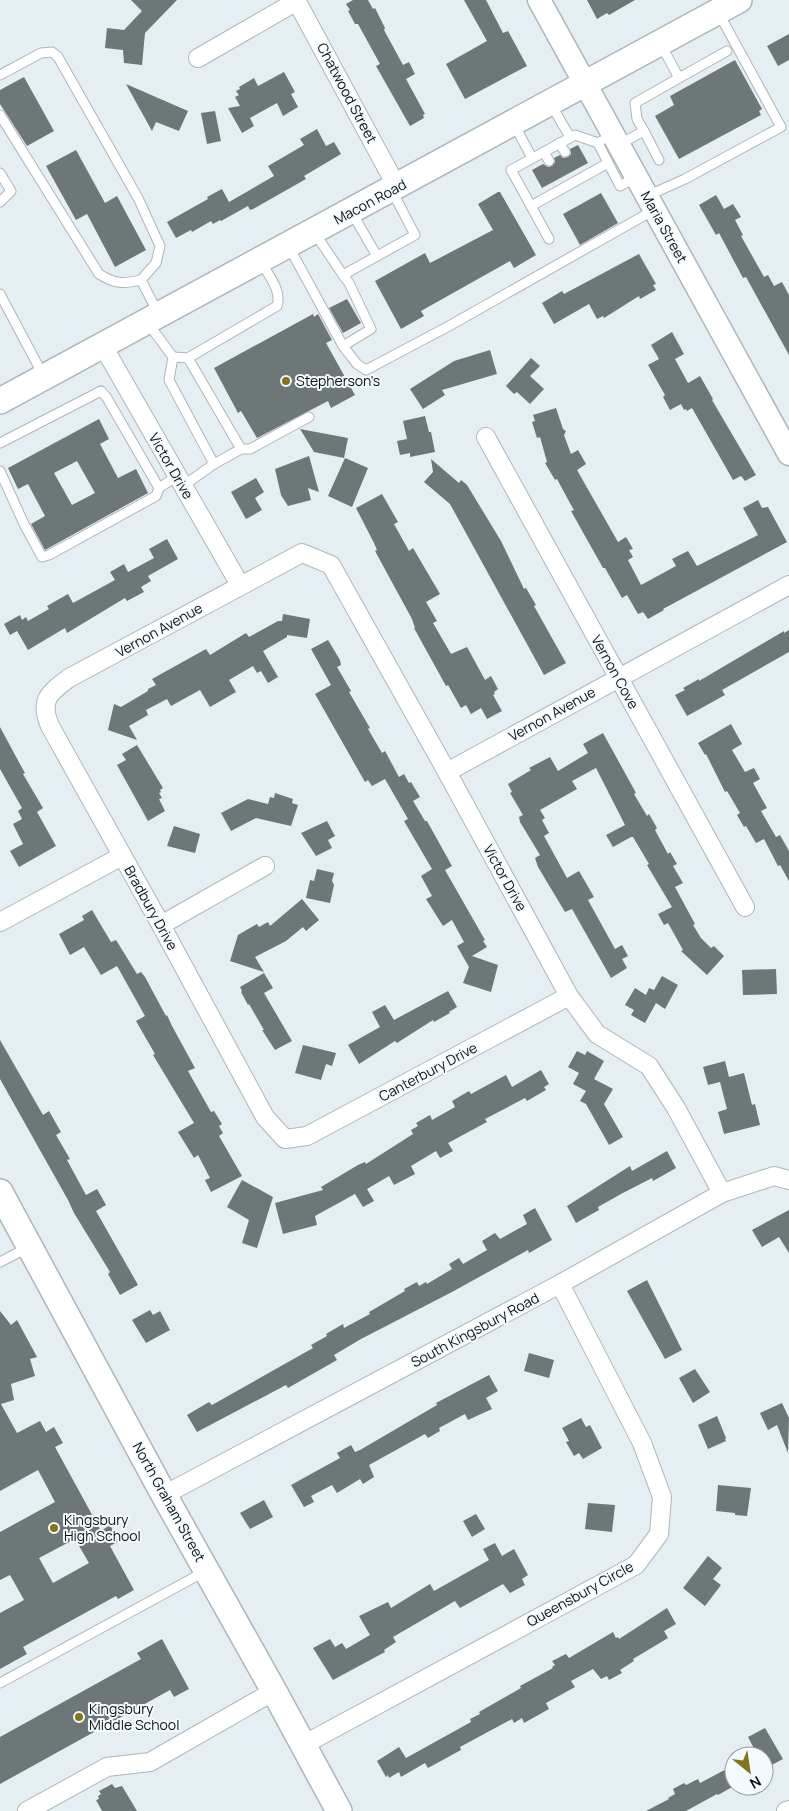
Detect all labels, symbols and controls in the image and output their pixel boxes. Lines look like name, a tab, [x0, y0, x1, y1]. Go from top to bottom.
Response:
street label: Chatwood Street	[313, 39, 382, 147]
street label: Macon Road	[330, 174, 409, 229]
street label: Maria Street	[637, 187, 692, 266]
place label: Stepherson's	[296, 371, 380, 390]
marker: Stepherson's	[280, 375, 292, 387]
street label: Victor Drive	[145, 429, 198, 502]
street label: Vernon Avenue	[112, 598, 206, 661]
street label: Vernon Cove	[587, 631, 644, 712]
street label: Vernon Avenue	[505, 682, 599, 745]
street label: Victor Drive	[479, 841, 532, 914]
street label: Bradbury Drive	[120, 862, 183, 953]
street label: Canterbury Drive	[375, 1038, 480, 1106]
street label: South Kingsbury Road	[407, 1288, 542, 1371]
street label: North Graham Street	[129, 1439, 210, 1565]
place label: Kingsbury High School	[64, 1510, 141, 1545]
marker: Kingsbury High School	[48, 1522, 60, 1534]
street label: Queensbury Circle	[523, 1556, 636, 1631]
place label: Kingsbury Middle School	[89, 1699, 179, 1734]
marker: Kingsbury Middle School	[73, 1711, 85, 1723]
north arrow	[724, 1746, 774, 1796]
text: N	[747, 1772, 765, 1793]

